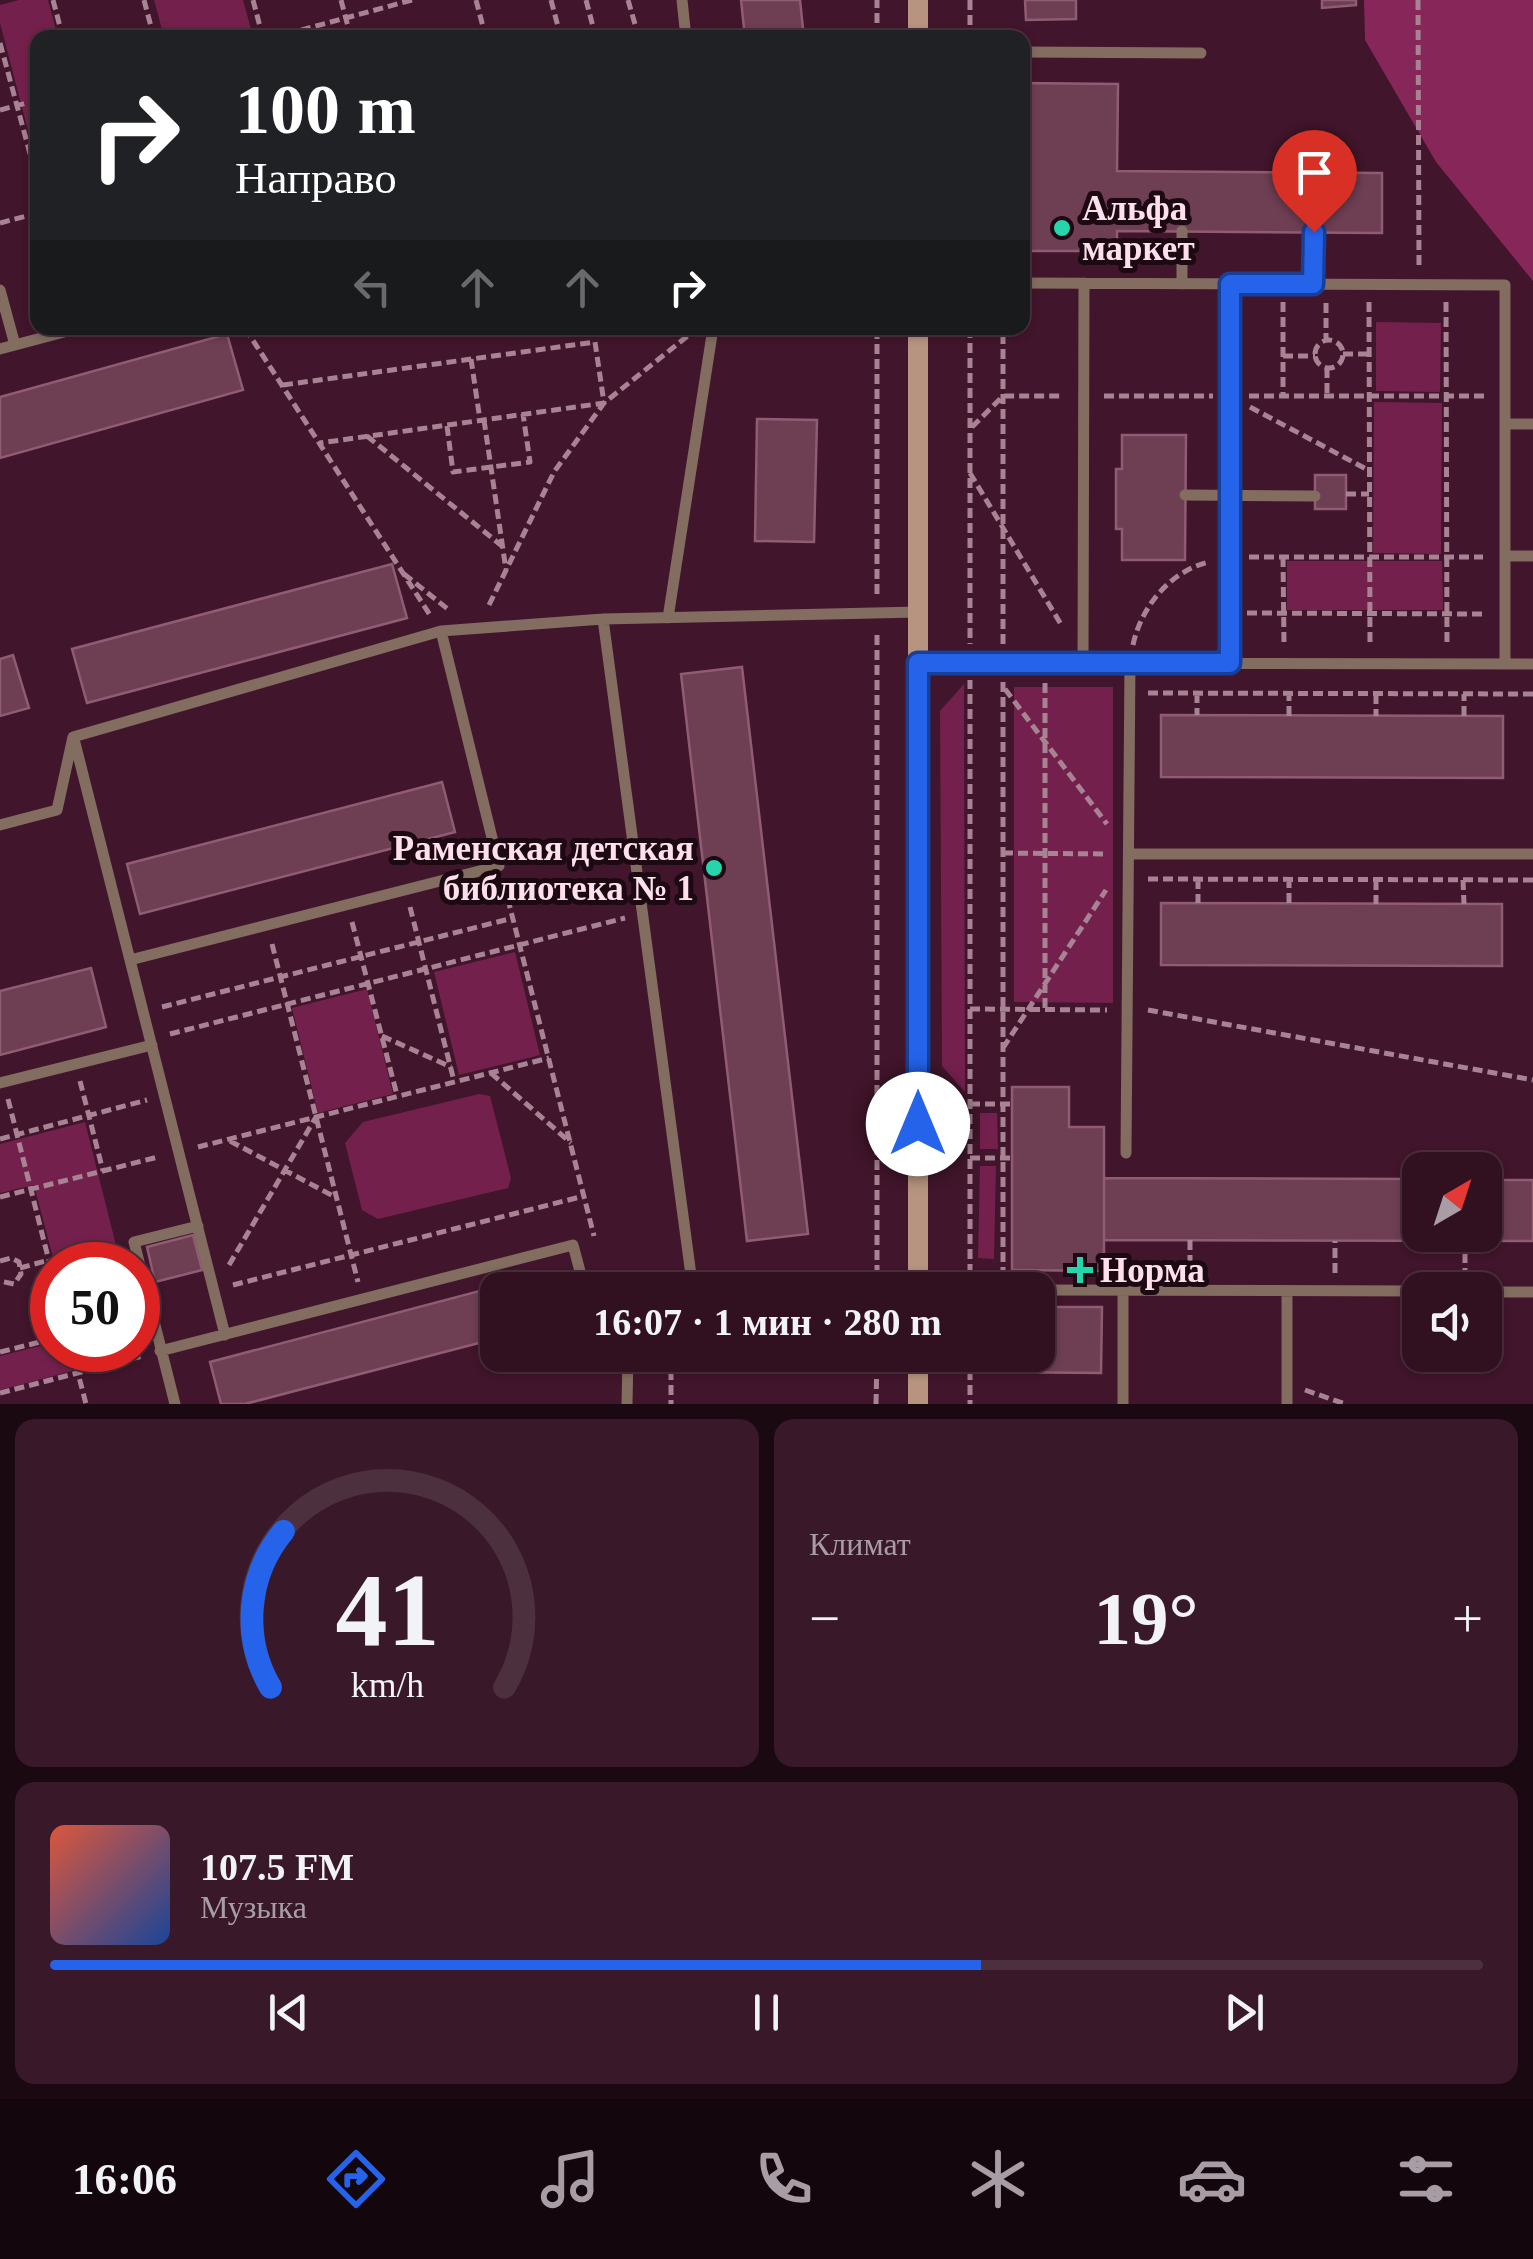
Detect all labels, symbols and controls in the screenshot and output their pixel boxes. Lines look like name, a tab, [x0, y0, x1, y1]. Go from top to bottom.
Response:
icon: right	[70, 70, 200, 200]
text: 100 m	[235, 71, 416, 148]
pin	[1272, 130, 1357, 233]
icon: arrive	[1287, 145, 1342, 200]
text: Направо	[235, 153, 397, 203]
place label: Альфа маркет	[1082, 189, 1195, 268]
marker: Альфа маркет	[1051, 217, 1073, 239]
icon: left	[345, 260, 400, 315]
icon: ahead	[450, 260, 505, 315]
icon: ahead	[555, 260, 610, 315]
icon: right	[660, 260, 715, 315]
place label: Раменская детская библиотека № 1	[393, 829, 694, 908]
marker: Раменская детская библиотека № 1	[703, 857, 725, 879]
position arrow	[866, 1072, 970, 1176]
north arrow	[1402, 1152, 1502, 1252]
map controls	[1402, 1152, 1502, 1372]
speed limit sign: 50	[30, 1242, 160, 1372]
place label: Норма	[1100, 1251, 1205, 1290]
marker: Норма	[1069, 1259, 1091, 1281]
button: sound	[1402, 1272, 1502, 1372]
text: 16:07 · 1 мин · 280 m	[593, 1301, 942, 1343]
text: Климат	[809, 1526, 911, 1562]
text: 41	[335, 1552, 439, 1667]
text: 19°	[1094, 1577, 1199, 1660]
text: −	[809, 1588, 840, 1649]
text: +	[1452, 1588, 1483, 1649]
text: km/h	[350, 1665, 424, 1705]
text: 107.5 FM	[200, 1846, 354, 1888]
text: Музыка	[200, 1889, 307, 1925]
icon: previous	[261, 1985, 316, 2040]
icon: pause	[739, 1985, 794, 2040]
icon: next	[1217, 1985, 1272, 2040]
icon: directions	[321, 2144, 391, 2214]
icon: music	[535, 2144, 605, 2214]
icon: phone	[749, 2144, 819, 2214]
icon: climate	[963, 2144, 1033, 2214]
icon: car	[1177, 2144, 1247, 2214]
icon: filters	[1391, 2144, 1461, 2214]
text: 16:06	[72, 2154, 177, 2204]

